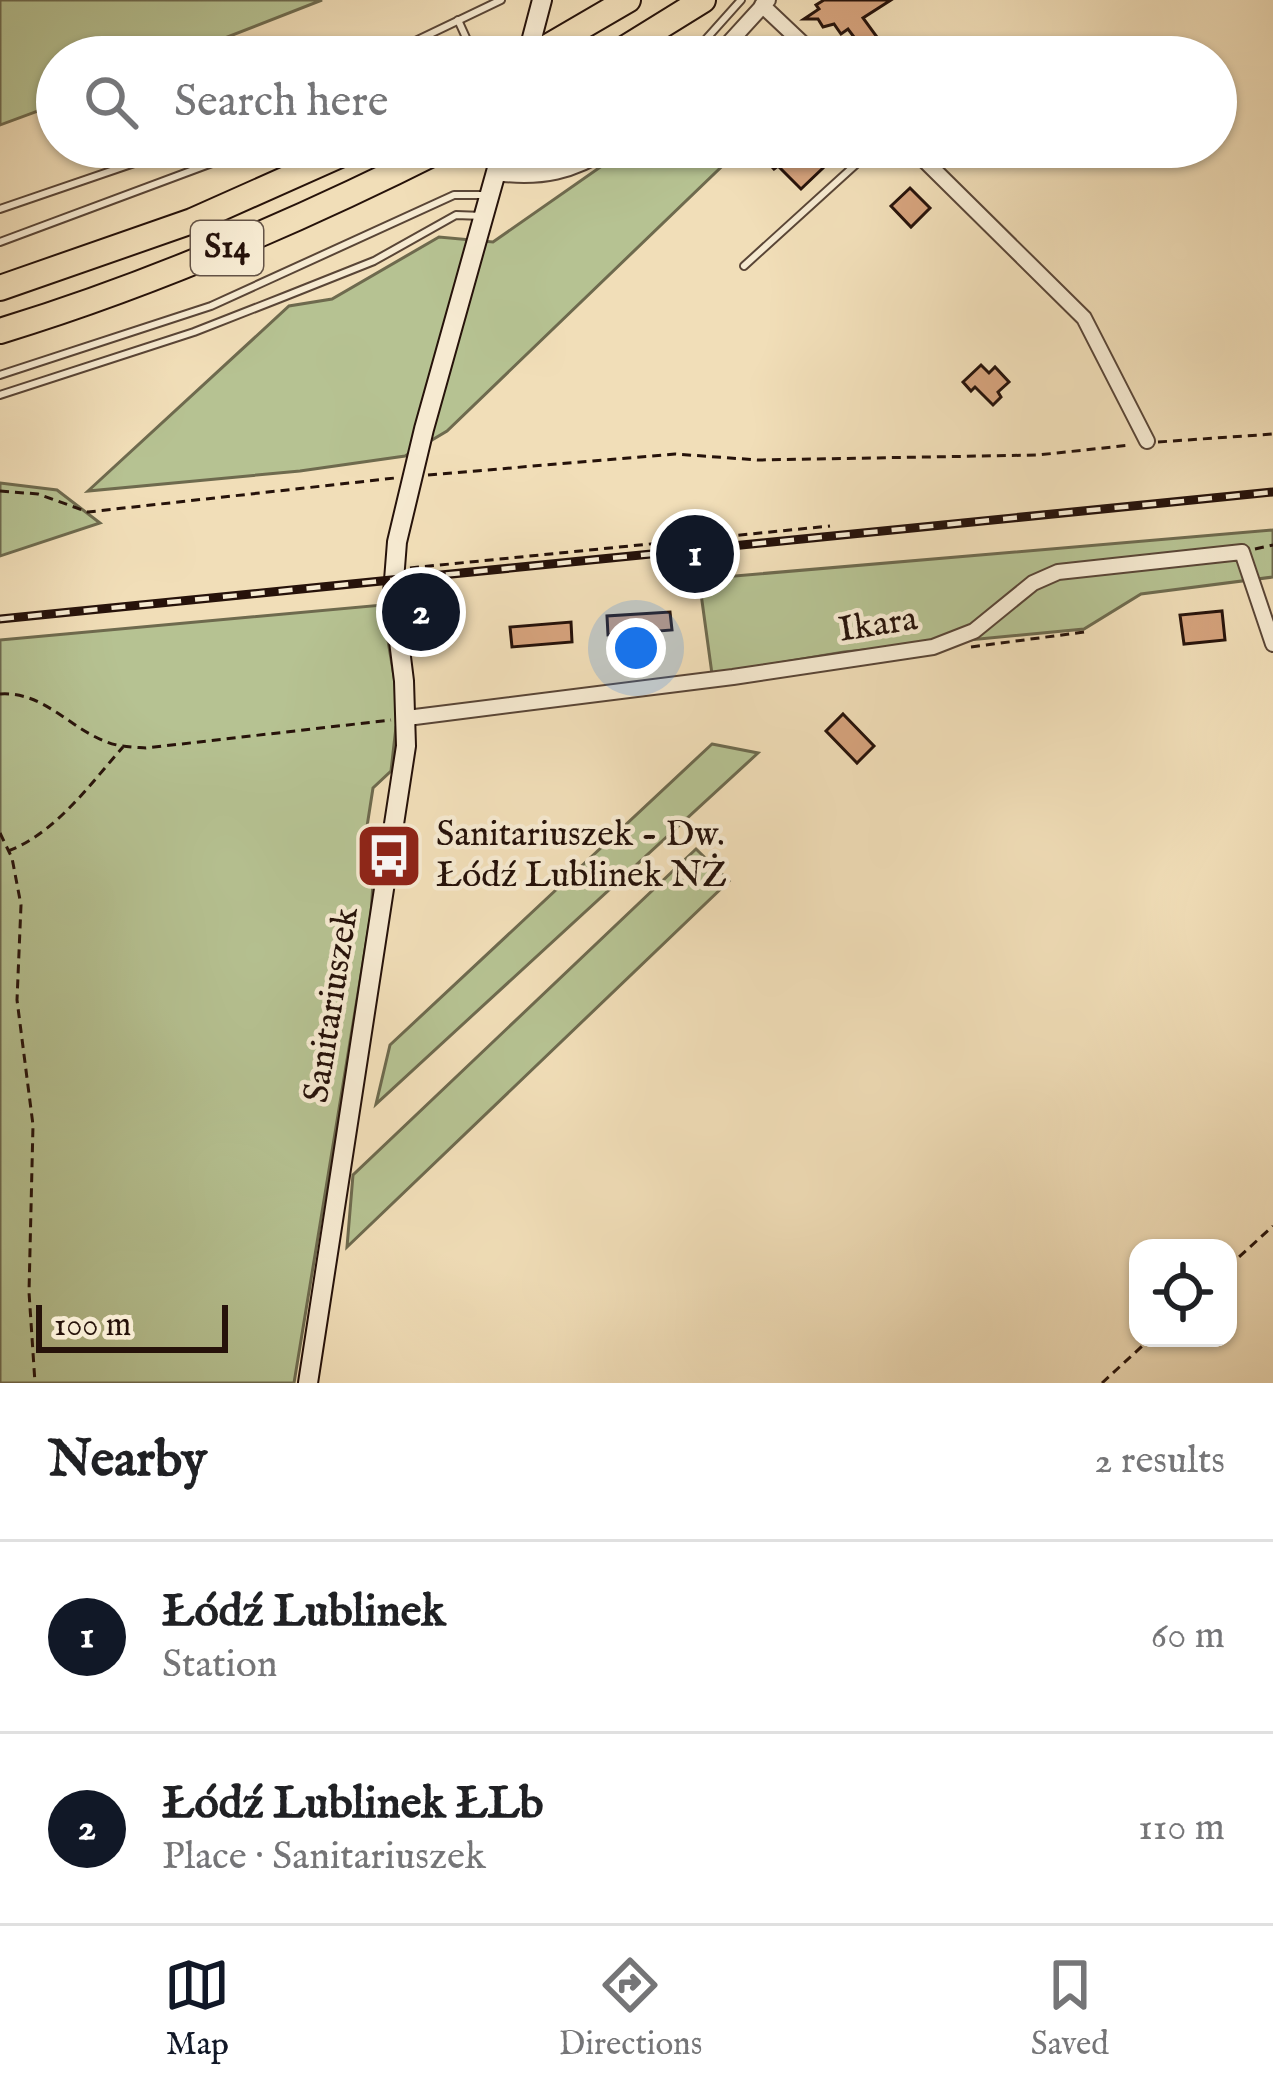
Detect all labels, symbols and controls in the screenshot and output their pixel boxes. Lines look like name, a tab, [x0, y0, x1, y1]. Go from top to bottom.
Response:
search box	[36, 36, 1237, 168]
icon: search	[78, 69, 144, 135]
text: Search here	[174, 74, 388, 131]
road number: S14	[191, 221, 263, 275]
pin: 1	[656, 509, 734, 599]
pin: 2	[382, 567, 460, 657]
street label: Ikara	[835, 596, 921, 654]
your location	[606, 618, 666, 678]
place label: Sanitariuszek - Dw. Łódź Lublinek NŻ	[436, 812, 727, 899]
bus stop icon: Sanitariuszek - Dw. Łódź Lublinek NŻ	[354, 821, 424, 891]
street label: Sanitariuszek	[294, 903, 370, 1106]
map controls	[1129, 1239, 1237, 1347]
button: locate	[1129, 1239, 1237, 1347]
scale bar	[36, 1299, 228, 1352]
text: 100 m	[54, 1305, 131, 1347]
text: Nearby	[48, 1429, 207, 1494]
text: 2 results	[1094, 1437, 1225, 1486]
text: Łódź Lublinek	[162, 1584, 446, 1641]
text: 1	[80, 1612, 94, 1661]
text: 60 m	[1151, 1612, 1225, 1661]
text: Station	[162, 1641, 278, 1690]
text: Łódź Lublinek ŁLb	[162, 1776, 543, 1833]
text: 2	[78, 1804, 96, 1853]
text: 110 m	[1138, 1804, 1225, 1853]
text: Place · Sanitariuszek	[162, 1833, 486, 1882]
tab: Map	[164, 1952, 230, 2066]
tab: Directions	[559, 1952, 702, 2066]
tab: Saved	[1031, 1952, 1109, 2066]

